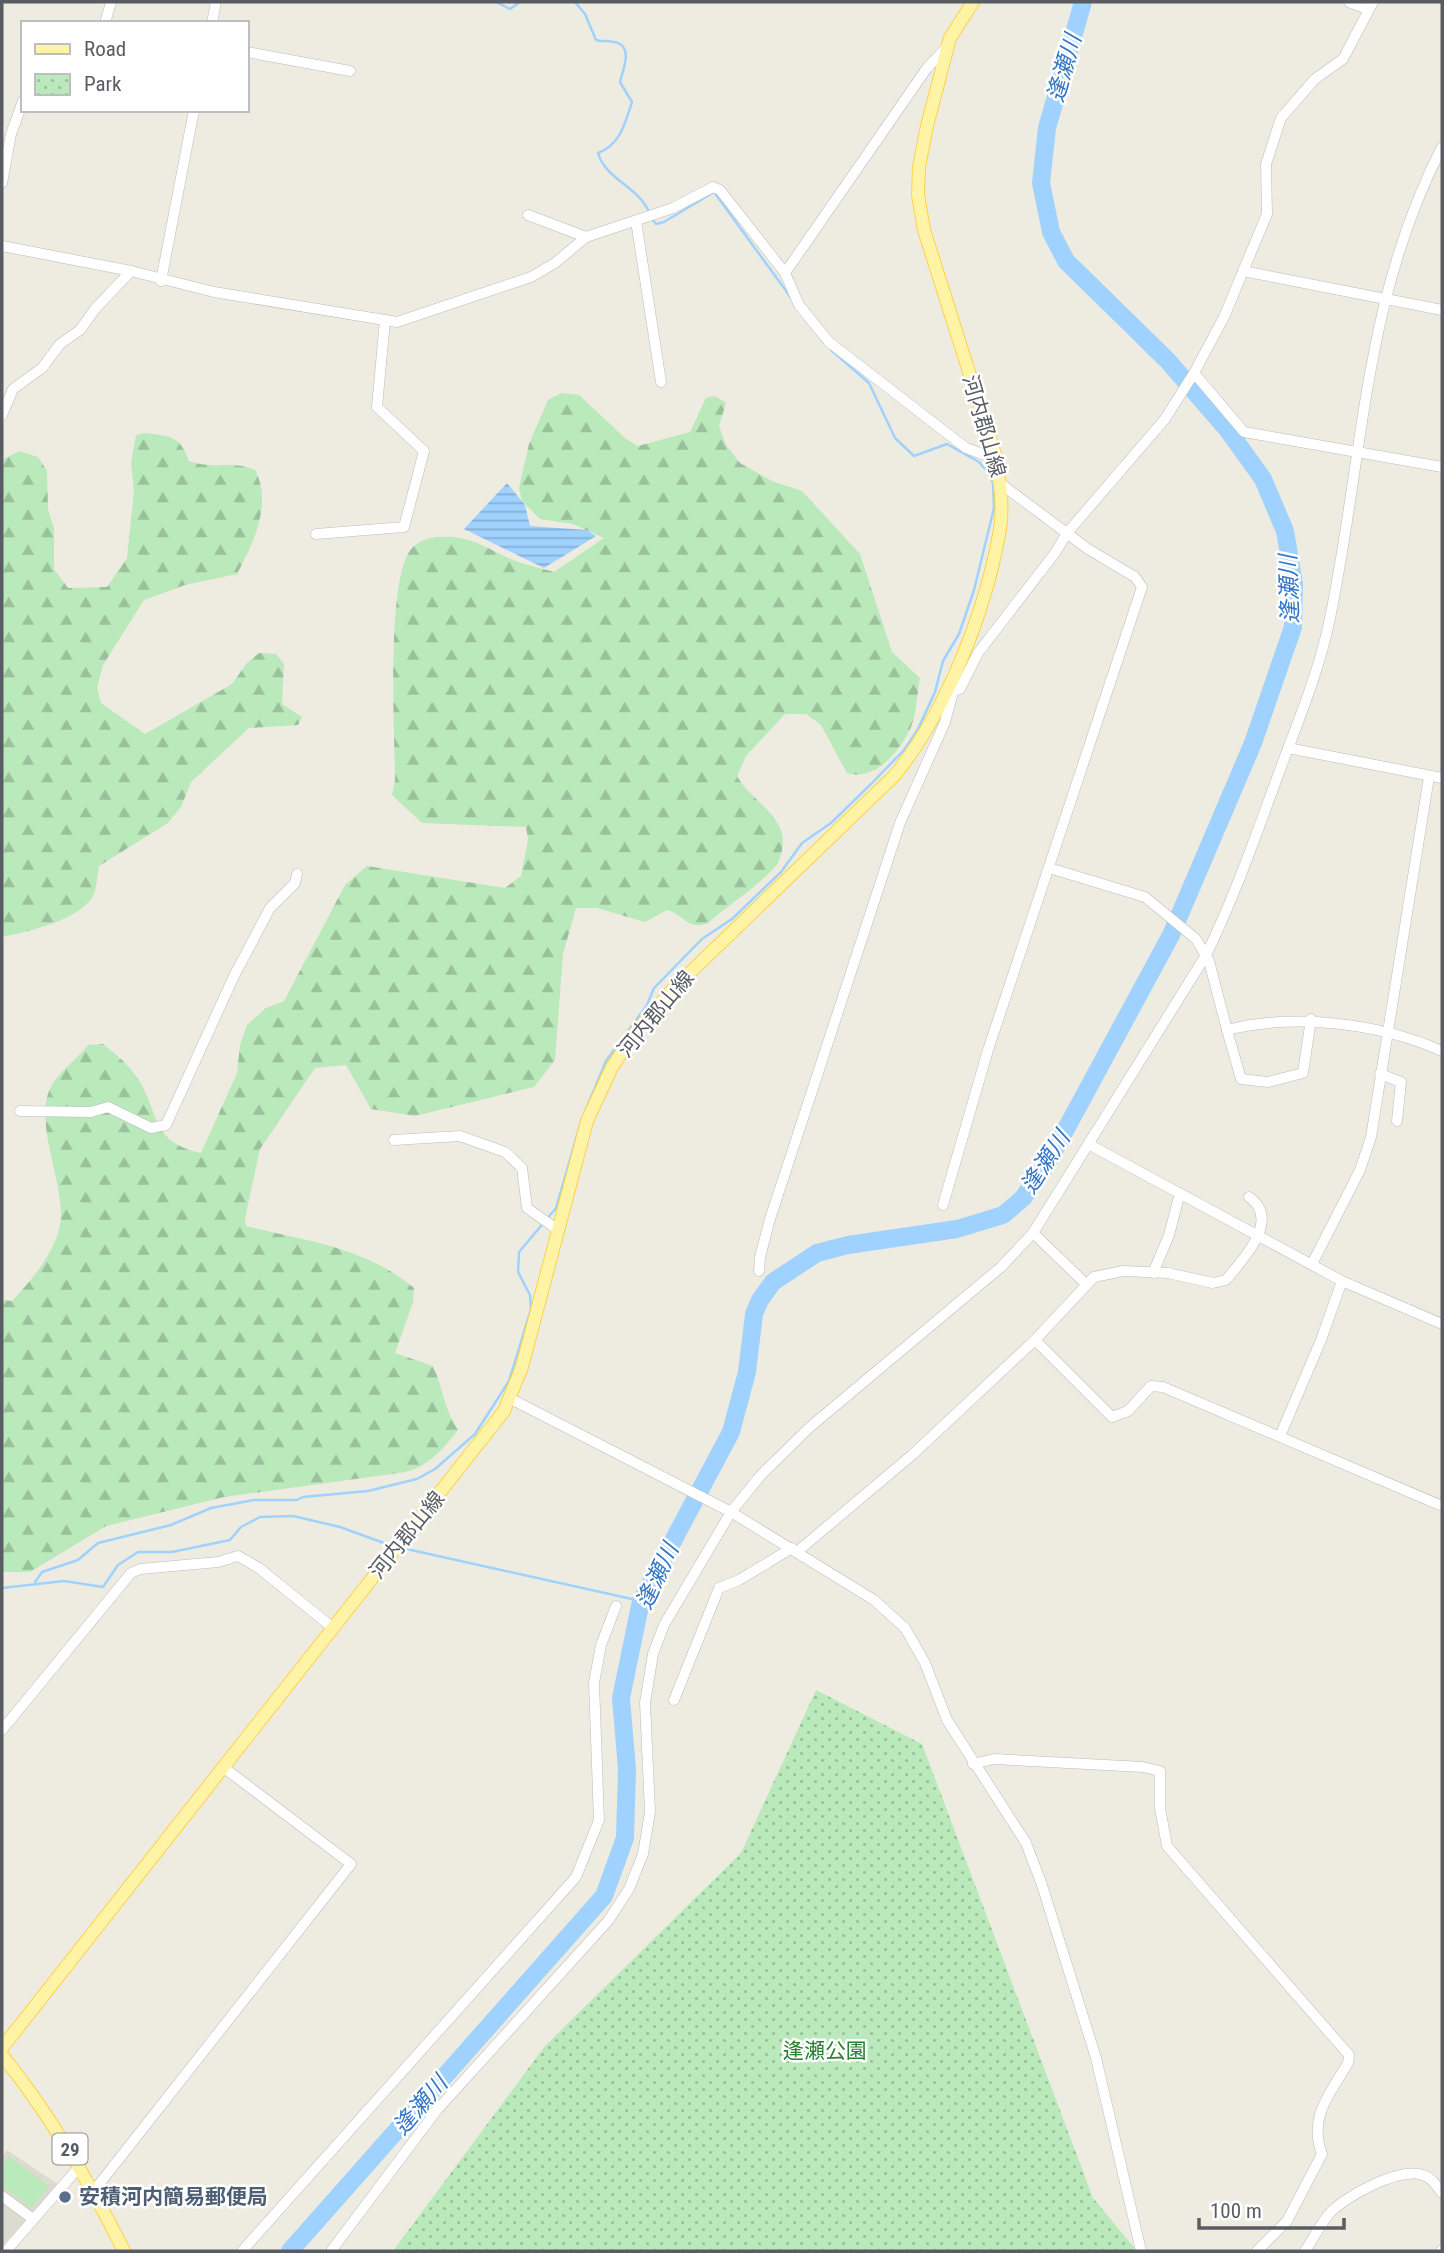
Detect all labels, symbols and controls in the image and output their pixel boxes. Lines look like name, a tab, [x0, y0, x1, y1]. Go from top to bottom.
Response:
legend	[21, 21, 248, 112]
water label: 逢瀬川	[1042, 28, 1088, 105]
text: Road	[84, 37, 126, 61]
text: Park	[84, 72, 122, 96]
street label: 河内郡山線	[958, 372, 1010, 480]
water label: 逢瀬川	[1275, 551, 1304, 624]
street label: 河内郡山線	[613, 966, 699, 1062]
water label: 逢瀬川	[1015, 1123, 1077, 1199]
street label: 河内郡山線	[365, 1487, 449, 1583]
water label: 逢瀬川	[631, 1537, 686, 1613]
park label: 逢瀬公園	[783, 2039, 867, 2063]
water label: 逢瀬川	[388, 2068, 455, 2140]
road number: 29	[52, 2134, 88, 2164]
place label: 安積河内簡易郵便局	[79, 2185, 268, 2209]
scale bar	[1199, 2186, 1344, 2230]
marker: 安積河内簡易郵便局	[57, 2189, 73, 2205]
text: 100 m	[1210, 2199, 1262, 2223]

